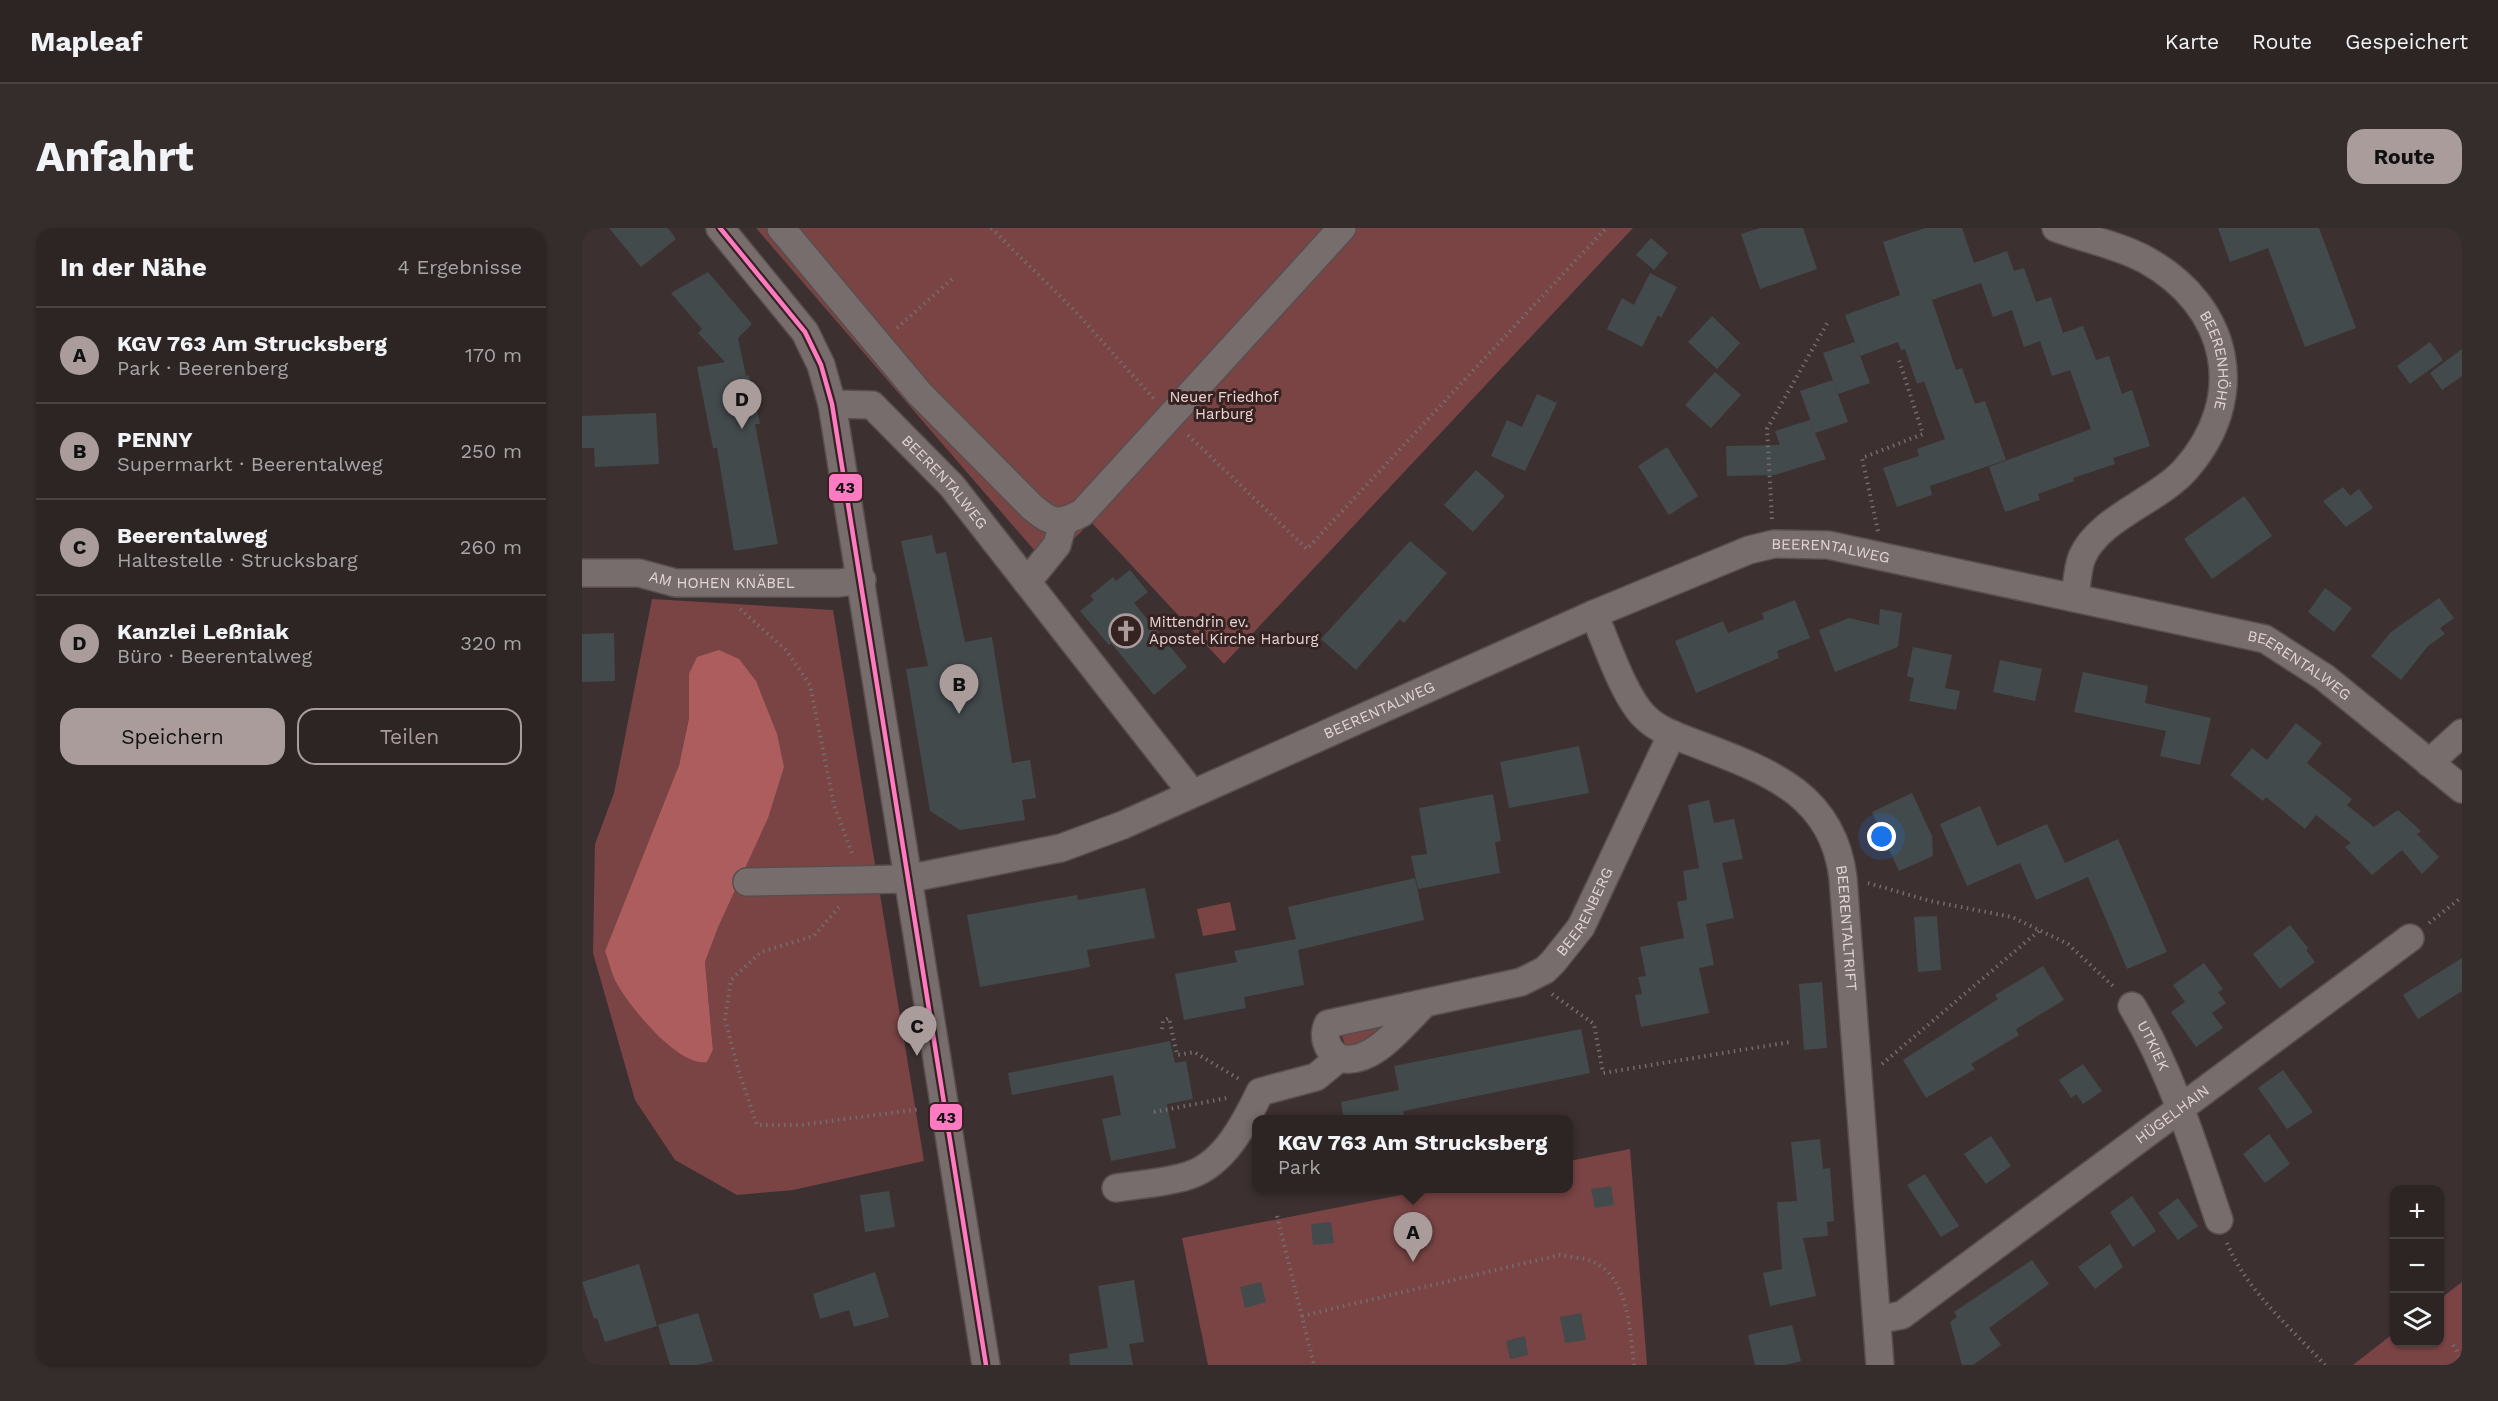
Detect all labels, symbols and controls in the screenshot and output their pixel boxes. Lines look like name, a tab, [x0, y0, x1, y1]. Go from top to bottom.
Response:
text: Mapleaf	[30, 25, 142, 58]
text: Karte	[2165, 29, 2219, 54]
text: Route	[2252, 29, 2312, 54]
text: Gespeichert	[2345, 29, 2468, 54]
button: Route	[2347, 129, 2462, 184]
text: Anfahrt	[36, 132, 194, 181]
text: In der Nähe	[60, 252, 207, 282]
text: 4 Ergebnisse	[398, 255, 522, 279]
street label: BEERENHÖHE	[2196, 307, 2232, 412]
text: KGV 763 Am Strucksberg	[117, 331, 387, 356]
text: A	[73, 343, 86, 367]
text: 170 m	[465, 343, 522, 367]
text: Park · Beerenberg	[117, 356, 288, 380]
pin: D	[722, 380, 762, 429]
park label: Neuer Friedhof Harburg	[1169, 388, 1279, 423]
text: PENNY	[117, 427, 193, 452]
street label: BEERENTALWEG	[898, 431, 991, 533]
text: B	[73, 439, 86, 463]
text: 250 m	[460, 439, 522, 463]
text: Supermarkt · Beerentalweg	[117, 452, 383, 476]
line badge: 43	[828, 473, 863, 502]
text: 43	[835, 478, 855, 497]
text: Beerentalweg	[117, 523, 267, 548]
text: C	[73, 535, 86, 559]
text: 260 m	[460, 535, 522, 559]
street label: BEERENTALWEG	[1771, 535, 1892, 567]
text: Haltestelle · Strucksbarg	[117, 548, 358, 572]
street label: AM HOHEN KNÄBEL	[647, 567, 795, 592]
church icon: Mittendrin ev. Apostel Kirche Harburg	[1108, 613, 1144, 649]
place label: Mittendrin ev. Apostel Kirche Harburg	[1149, 613, 1318, 648]
text: Kanzlei Leßniak	[117, 619, 289, 644]
street label: BEERENTALWEG	[2246, 626, 2354, 704]
text: D	[72, 631, 87, 655]
text: 320 m	[460, 631, 522, 655]
text: Büro · Beerentalweg	[117, 644, 312, 668]
pin: B	[940, 664, 979, 714]
street label: BEERENTALWEG	[1321, 678, 1438, 743]
button: Speichern	[60, 708, 285, 765]
button: Teilen	[297, 708, 522, 765]
your location	[1867, 822, 1896, 851]
street label: BEERENBERG	[1552, 864, 1617, 960]
street label: BEERENTALTRIFT	[1832, 864, 1861, 992]
pin: C	[898, 1006, 936, 1056]
street label: UTKIEK	[2133, 1018, 2173, 1074]
street label: HÜGELHAIN	[2132, 1081, 2213, 1148]
line badge: 43	[929, 1103, 963, 1131]
text: 43	[936, 1108, 956, 1127]
popup	[1252, 1115, 1573, 1193]
text: KGV 763 Am Strucksberg	[1278, 1130, 1547, 1155]
text: Park	[1278, 1155, 1321, 1179]
map controls	[2390, 1185, 2444, 1347]
button: +	[2390, 1185, 2444, 1239]
pin: A	[1394, 1212, 1432, 1262]
button: −	[2390, 1239, 2444, 1293]
button: layers	[2390, 1293, 2444, 1347]

